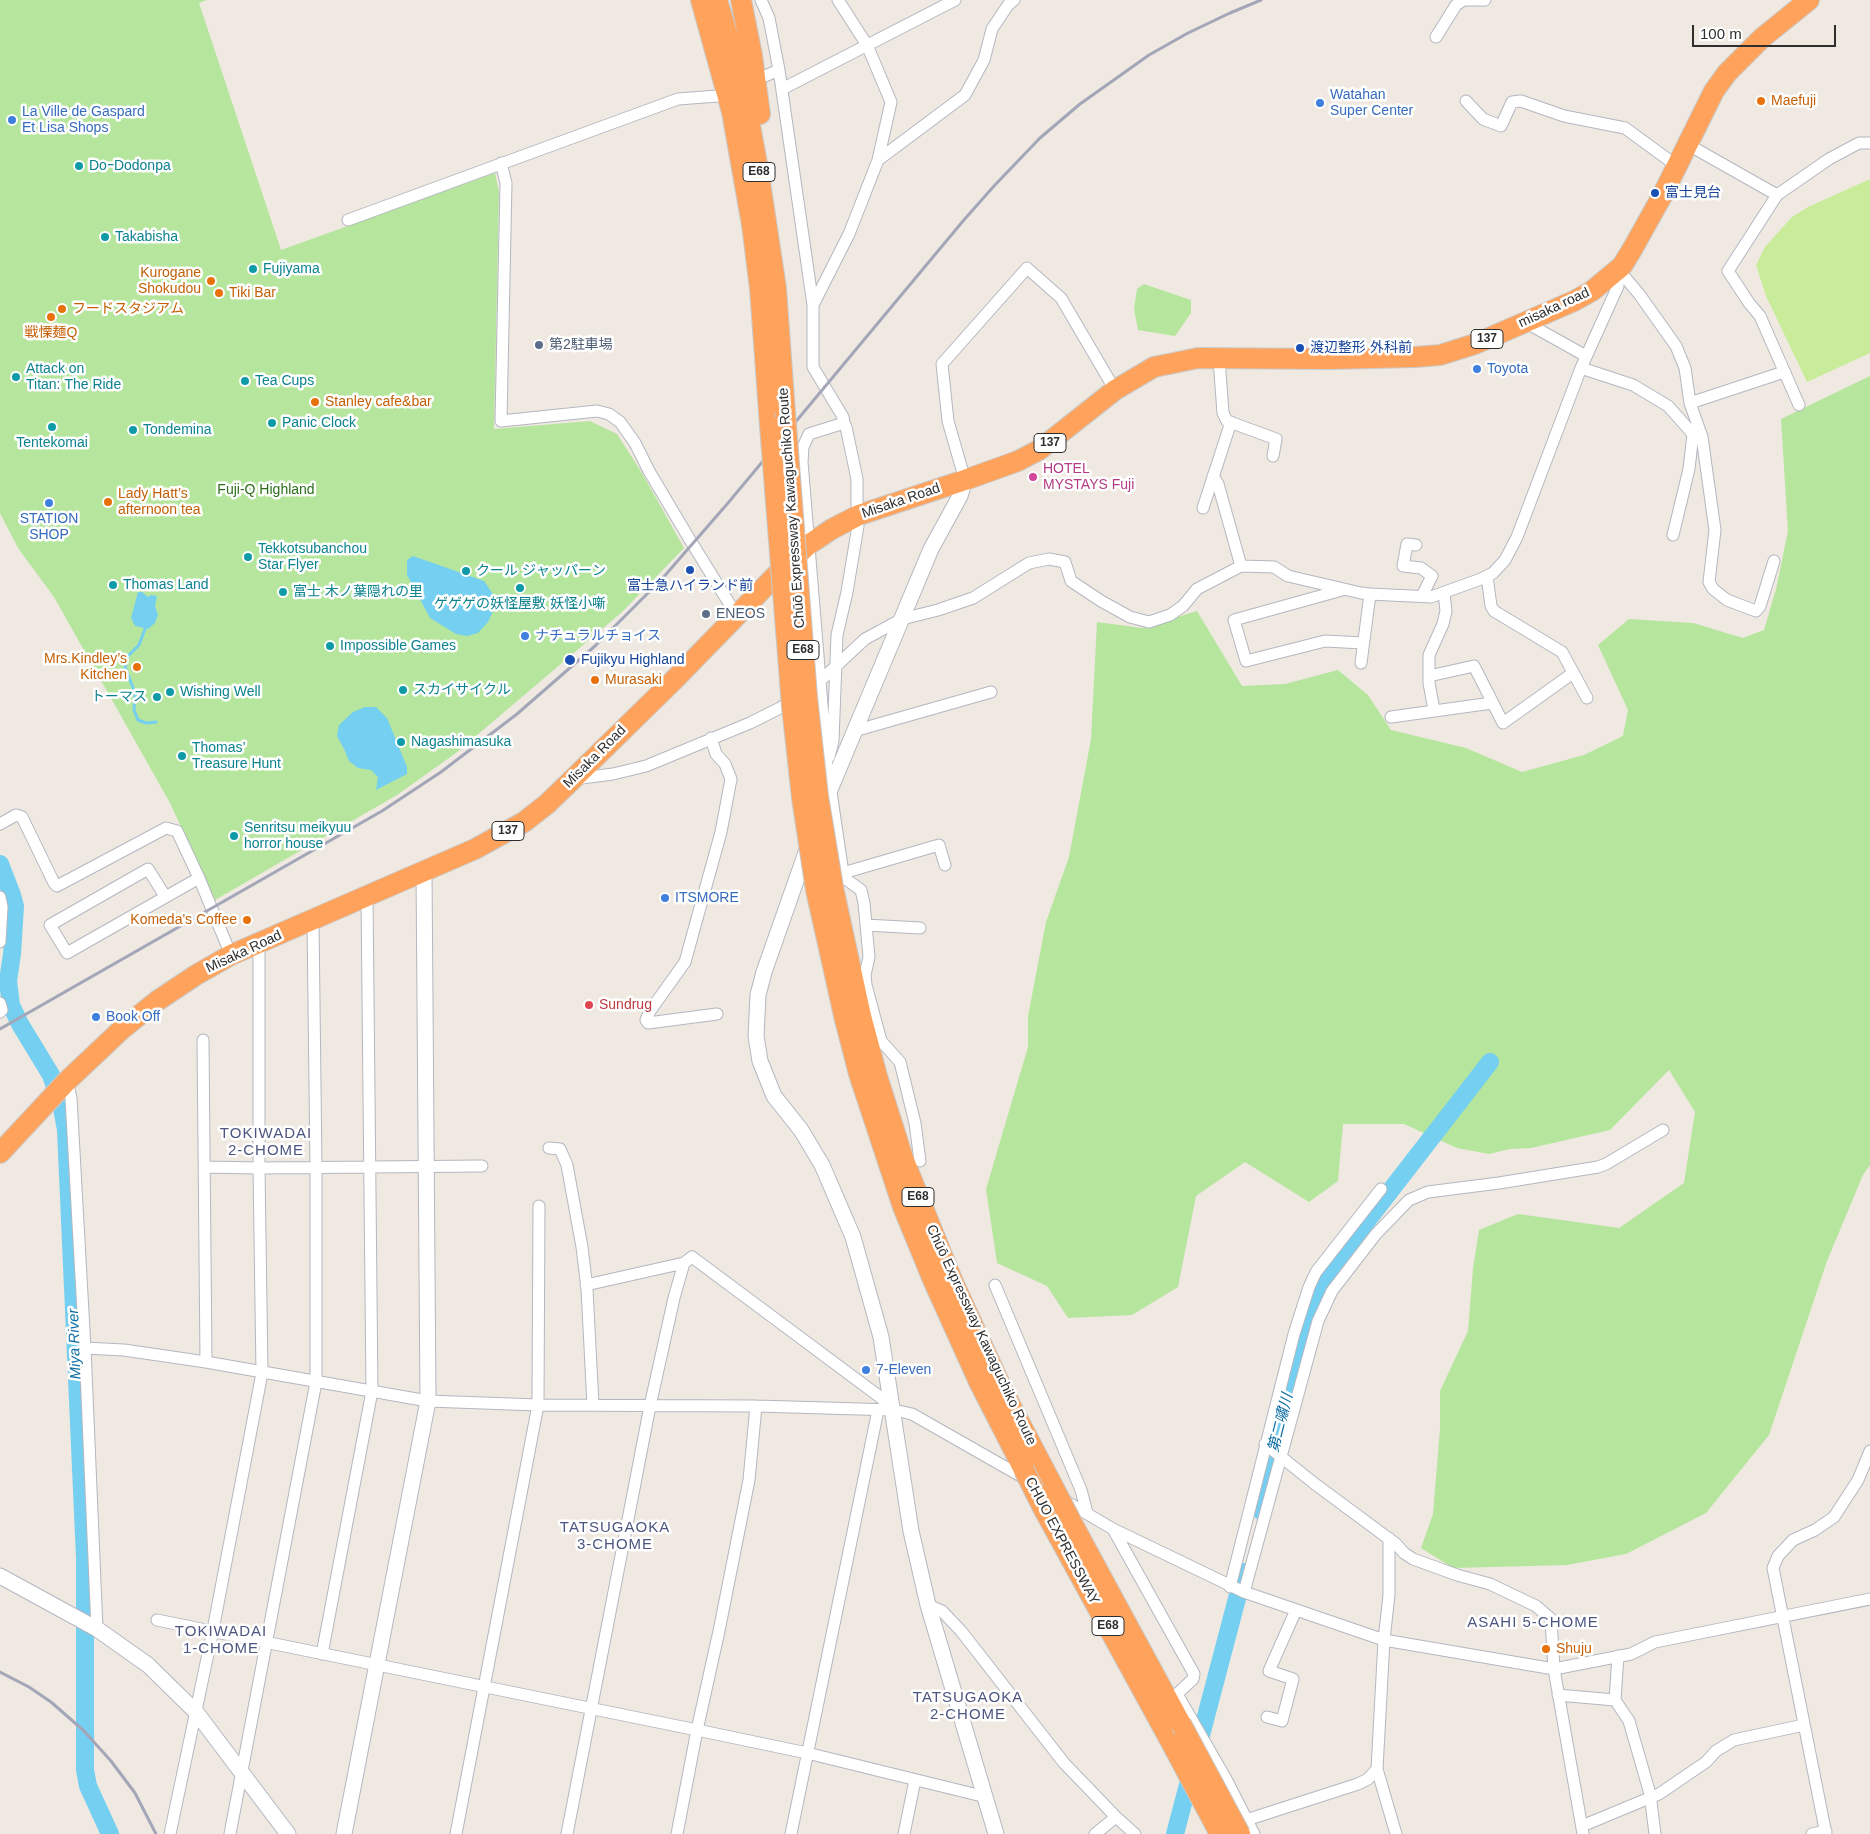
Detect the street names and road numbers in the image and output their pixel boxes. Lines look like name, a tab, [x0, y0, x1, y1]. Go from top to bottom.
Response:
road number: E68	[743, 162, 775, 182]
street label: misaka road	[1516, 284, 1592, 332]
road number: 137	[1471, 329, 1503, 348]
street label: Chūō Expressway Kawaguchiko Route	[775, 387, 809, 629]
road number: 137	[1034, 433, 1066, 452]
street label: Misaka Road	[860, 480, 942, 522]
road number: E68	[787, 640, 819, 660]
street label: Misaka Road	[560, 722, 630, 792]
road number: 137	[492, 821, 524, 840]
street label: Misaka Road	[203, 927, 285, 977]
road number: E68	[902, 1188, 934, 1206]
street label: Chūō Expressway Kawaguchiko Route	[922, 1222, 1040, 1448]
street label: CHUO EXPRESSWAY	[1021, 1475, 1103, 1607]
road number: E68	[1092, 1616, 1124, 1635]

